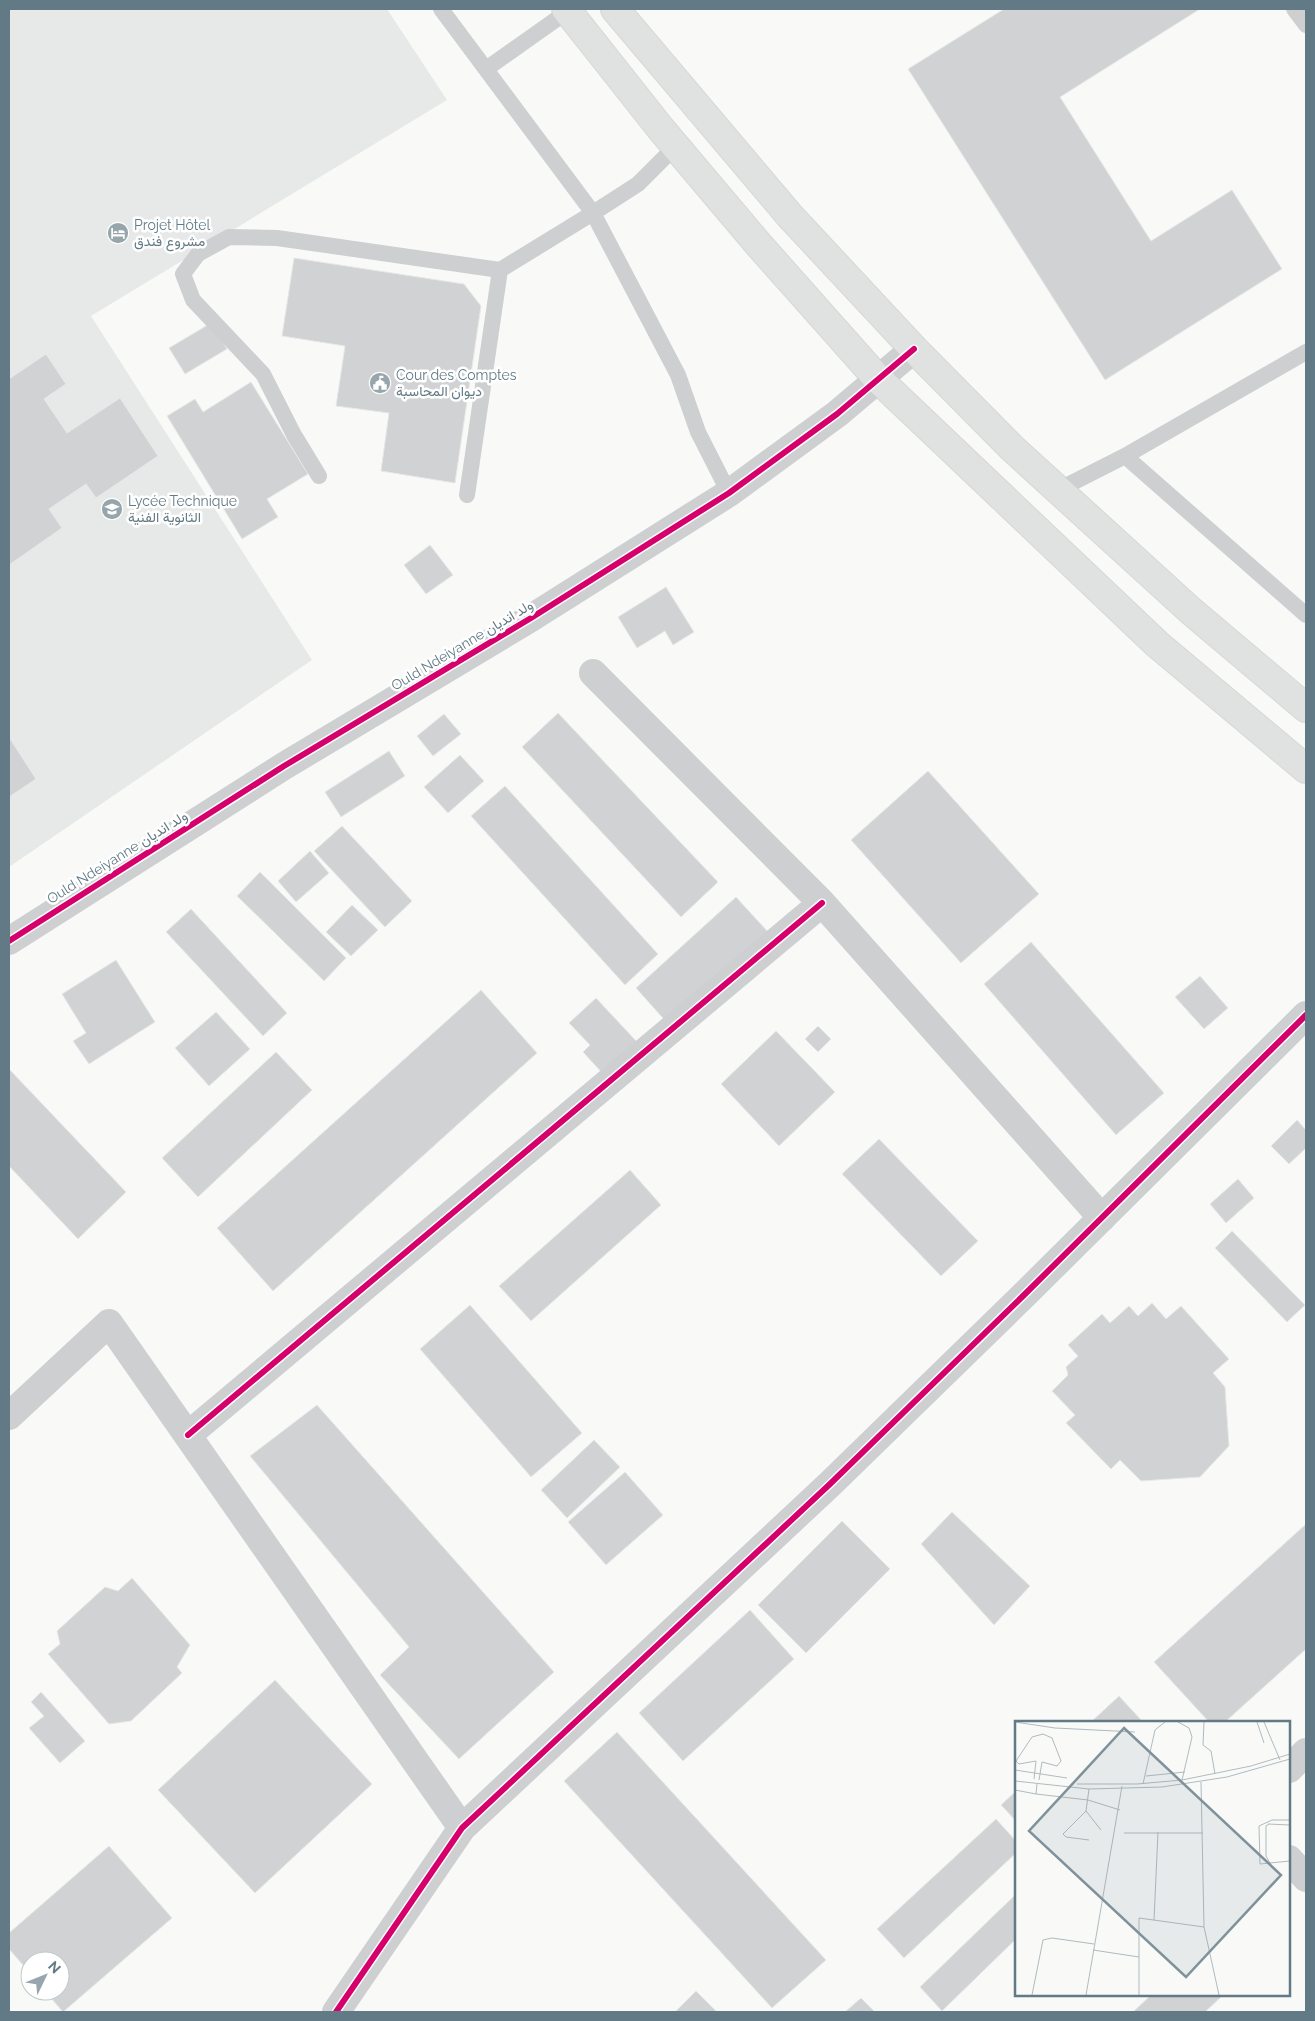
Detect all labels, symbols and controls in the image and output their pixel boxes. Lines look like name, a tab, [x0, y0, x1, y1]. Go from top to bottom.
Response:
place label: Projet Hôtel مشروع فندق	[134, 217, 211, 252]
hotel icon: Projet Hôtel مشروع فندق	[106, 221, 130, 245]
place label: Cour des Comptes ديوان المحاسبة	[396, 367, 517, 400]
public building icon: Cour des Comptes ديوان المحاسبة	[368, 371, 392, 395]
place label: Lycée Technique الثانوية الفنية	[128, 493, 237, 526]
school or university icon: Lycée Technique الثانوية الفنية	[100, 497, 124, 521]
street label: Ould Ndeiyanne ولد انديان	[388, 596, 536, 694]
street label: Ould Ndeiyanne ولد انديان	[44, 807, 191, 908]
inset map	[1015, 1721, 1290, 1996]
north arrow	[20, 1951, 70, 2001]
text: N	[45, 1958, 64, 1976]

